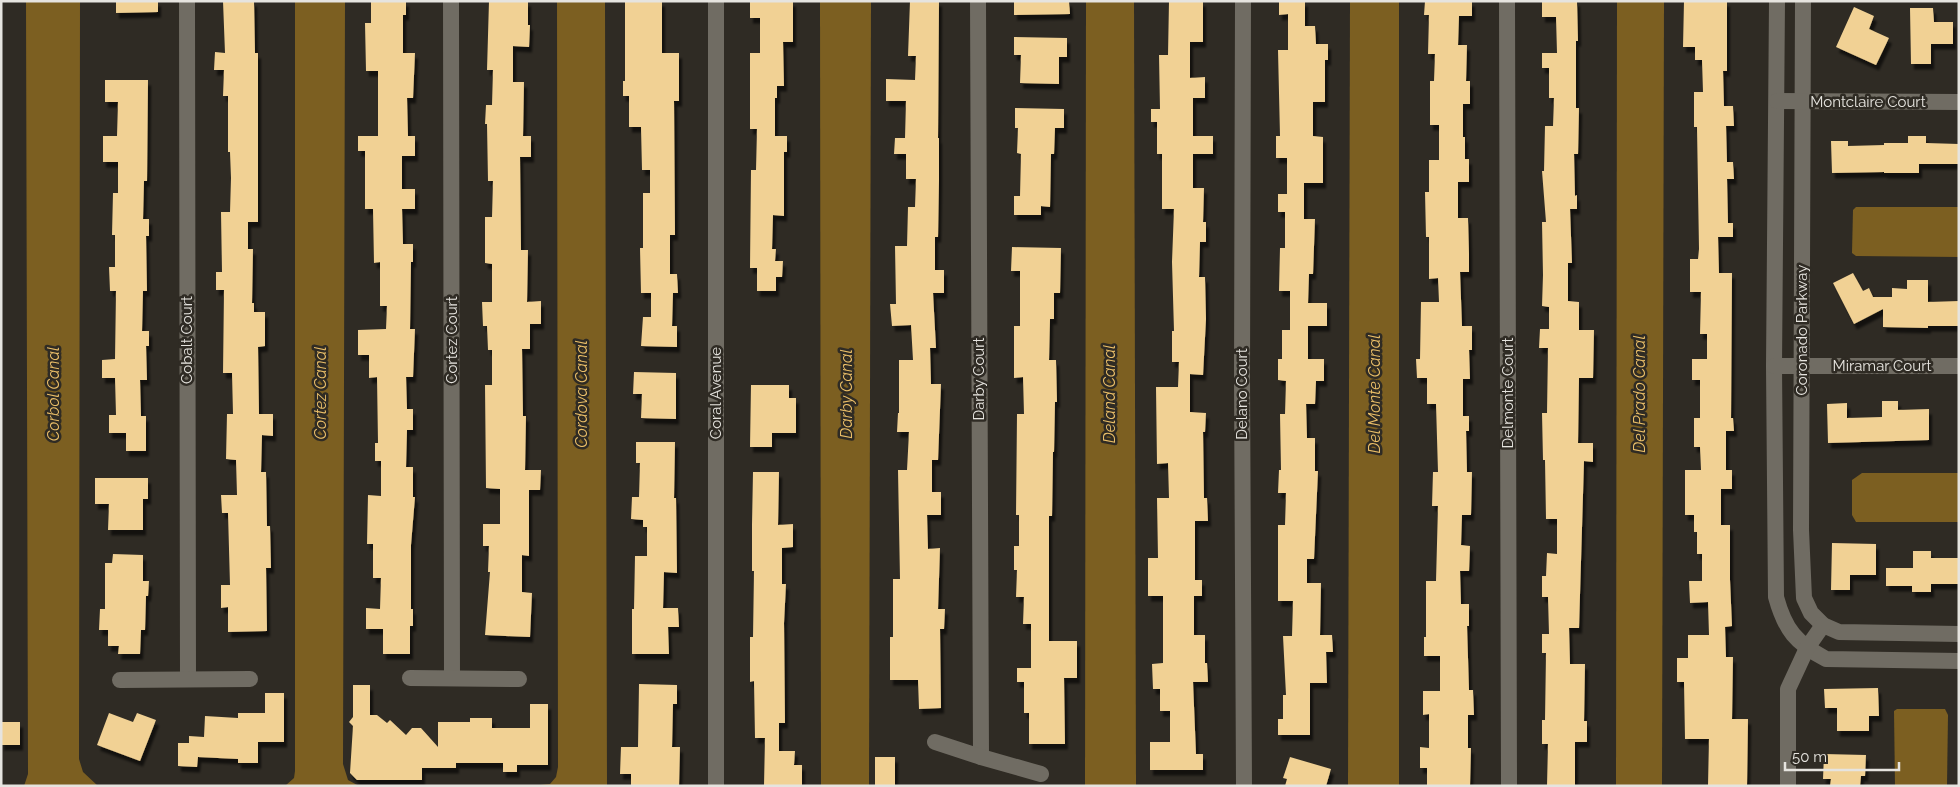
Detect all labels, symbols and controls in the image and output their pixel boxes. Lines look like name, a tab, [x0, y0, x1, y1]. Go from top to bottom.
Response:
street label: Montclaire Court	[1810, 93, 1926, 111]
street label: Coronado Parkway	[1793, 265, 1811, 395]
street label: Cobalt Court	[178, 296, 196, 384]
street label: Cortez Court	[443, 296, 461, 384]
water label: Del Monte Canal	[1365, 334, 1384, 454]
water label: Del Prado Canal	[1630, 335, 1649, 453]
street label: Darby Court	[970, 337, 988, 421]
street label: Delmonte Court	[1499, 338, 1517, 448]
water label: Cordova Canal	[572, 340, 591, 448]
water label: Deland Canal	[1100, 345, 1119, 443]
water label: Corbol Canal	[44, 347, 63, 441]
water label: Cortez Canal	[311, 347, 330, 439]
street label: Coral Avenue	[707, 347, 725, 439]
street label: Delano Court	[1233, 348, 1251, 440]
water label: Darby Canal	[837, 349, 856, 439]
street label: Miramar Court	[1833, 357, 1931, 375]
scale bar	[1785, 740, 1899, 772]
text: 50 m	[1792, 748, 1827, 766]

